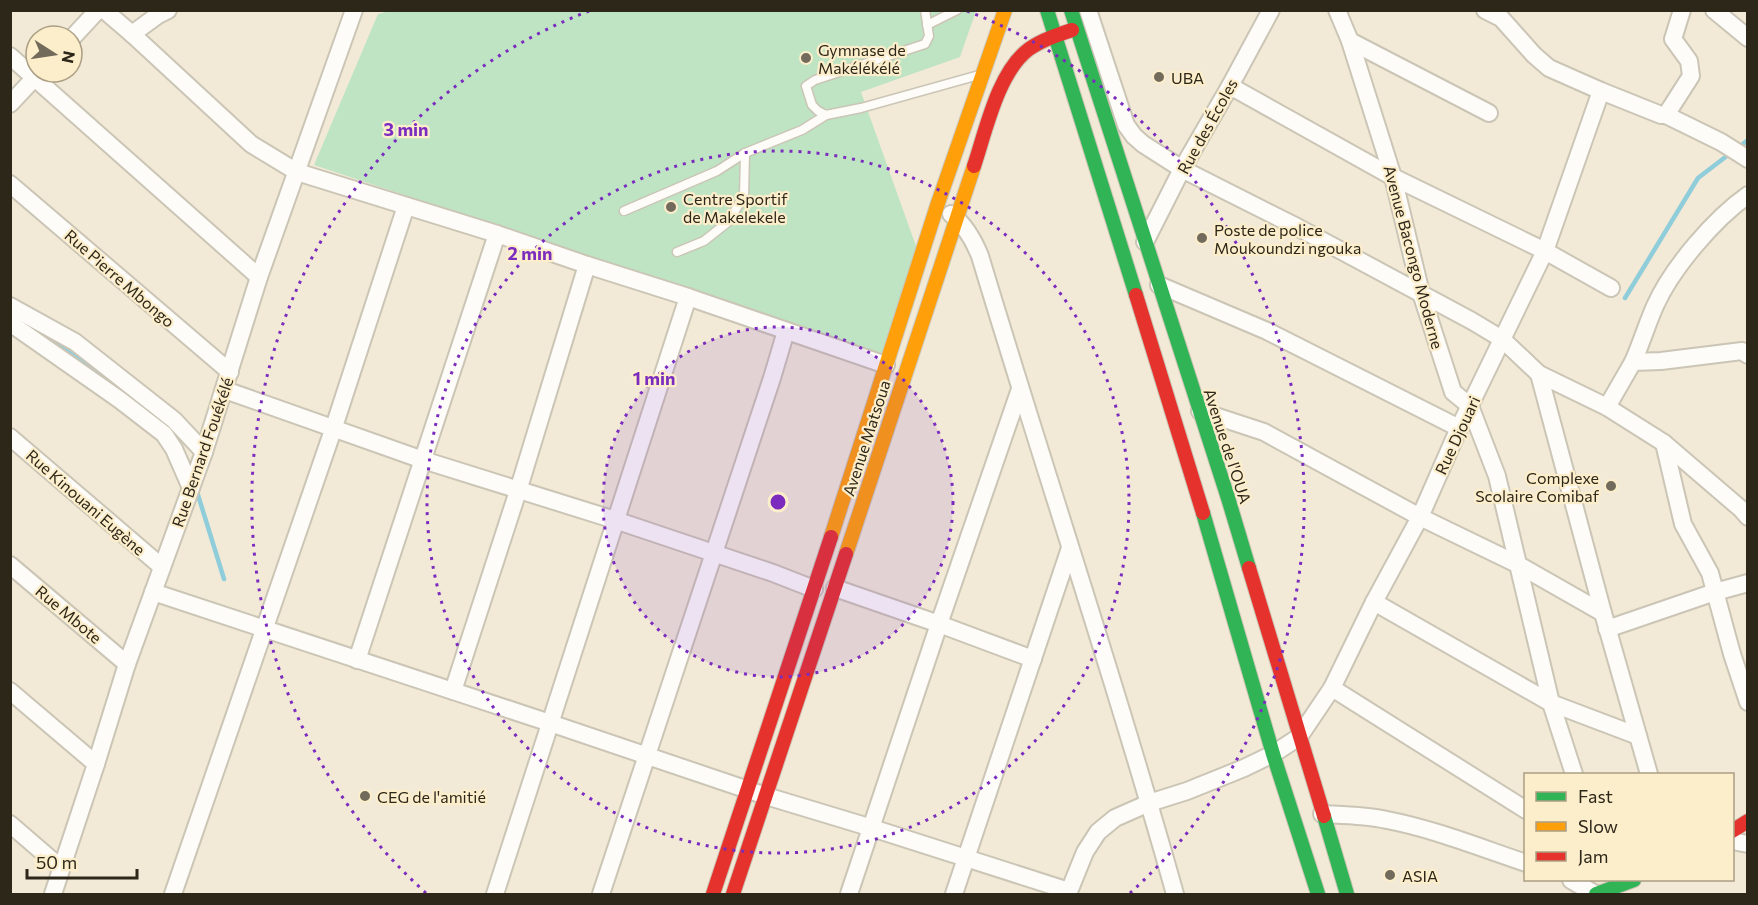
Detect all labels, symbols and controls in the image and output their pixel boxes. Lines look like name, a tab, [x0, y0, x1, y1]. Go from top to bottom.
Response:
north arrow	[24, 24, 84, 84]
place label: Gymnase de Makélékélé	[818, 40, 906, 77]
text: N	[59, 49, 80, 65]
marker: Gymnase de Makélékélé	[799, 51, 813, 65]
place label: UBA	[1171, 68, 1204, 87]
marker: UBA	[1152, 70, 1166, 84]
street label: Rue des Écoles	[1173, 75, 1241, 177]
text: 3 min	[383, 118, 429, 140]
street label: Avenue Bacongo Moderne	[1380, 163, 1448, 351]
place label: Centre Sportif de Makelekele	[683, 189, 788, 226]
marker: Centre Sportif de Makelekele	[664, 200, 678, 214]
place label: Poste de police Moukoundzi ngouka	[1214, 220, 1361, 257]
street label: Rue Pierre Mbongo	[61, 225, 179, 331]
marker: Poste de police Moukoundzi ngouka	[1195, 231, 1209, 245]
text: 2 min	[508, 242, 552, 264]
text: 1 min	[633, 367, 675, 389]
street label: Rue Bernard Fouékélé	[167, 375, 237, 529]
street label: Avenue Matsoua	[838, 378, 894, 498]
street label: Avenue de l'OUA	[1200, 386, 1256, 506]
street label: Rue Djouari	[1431, 393, 1483, 477]
street label: Rue Kinouani Eugène	[23, 445, 149, 559]
place label: Complexe Scolaire Comibaf	[1475, 468, 1600, 505]
marker: Complexe Scolaire Comibaf	[1604, 479, 1618, 493]
centre of rings	[768, 492, 788, 512]
street label: Rue Mbote	[32, 581, 106, 647]
legend	[1524, 773, 1734, 881]
text: Fast	[1578, 785, 1613, 807]
place label: CEG de l'amitié	[377, 787, 486, 806]
marker: CEG de l'amitié	[358, 789, 372, 803]
text: Slow	[1578, 815, 1618, 837]
scale bar	[27, 842, 136, 880]
text: Jam	[1578, 845, 1608, 867]
text: 50 m	[36, 851, 77, 873]
place label: ASIA	[1402, 866, 1438, 885]
marker: ASIA	[1383, 868, 1397, 882]

